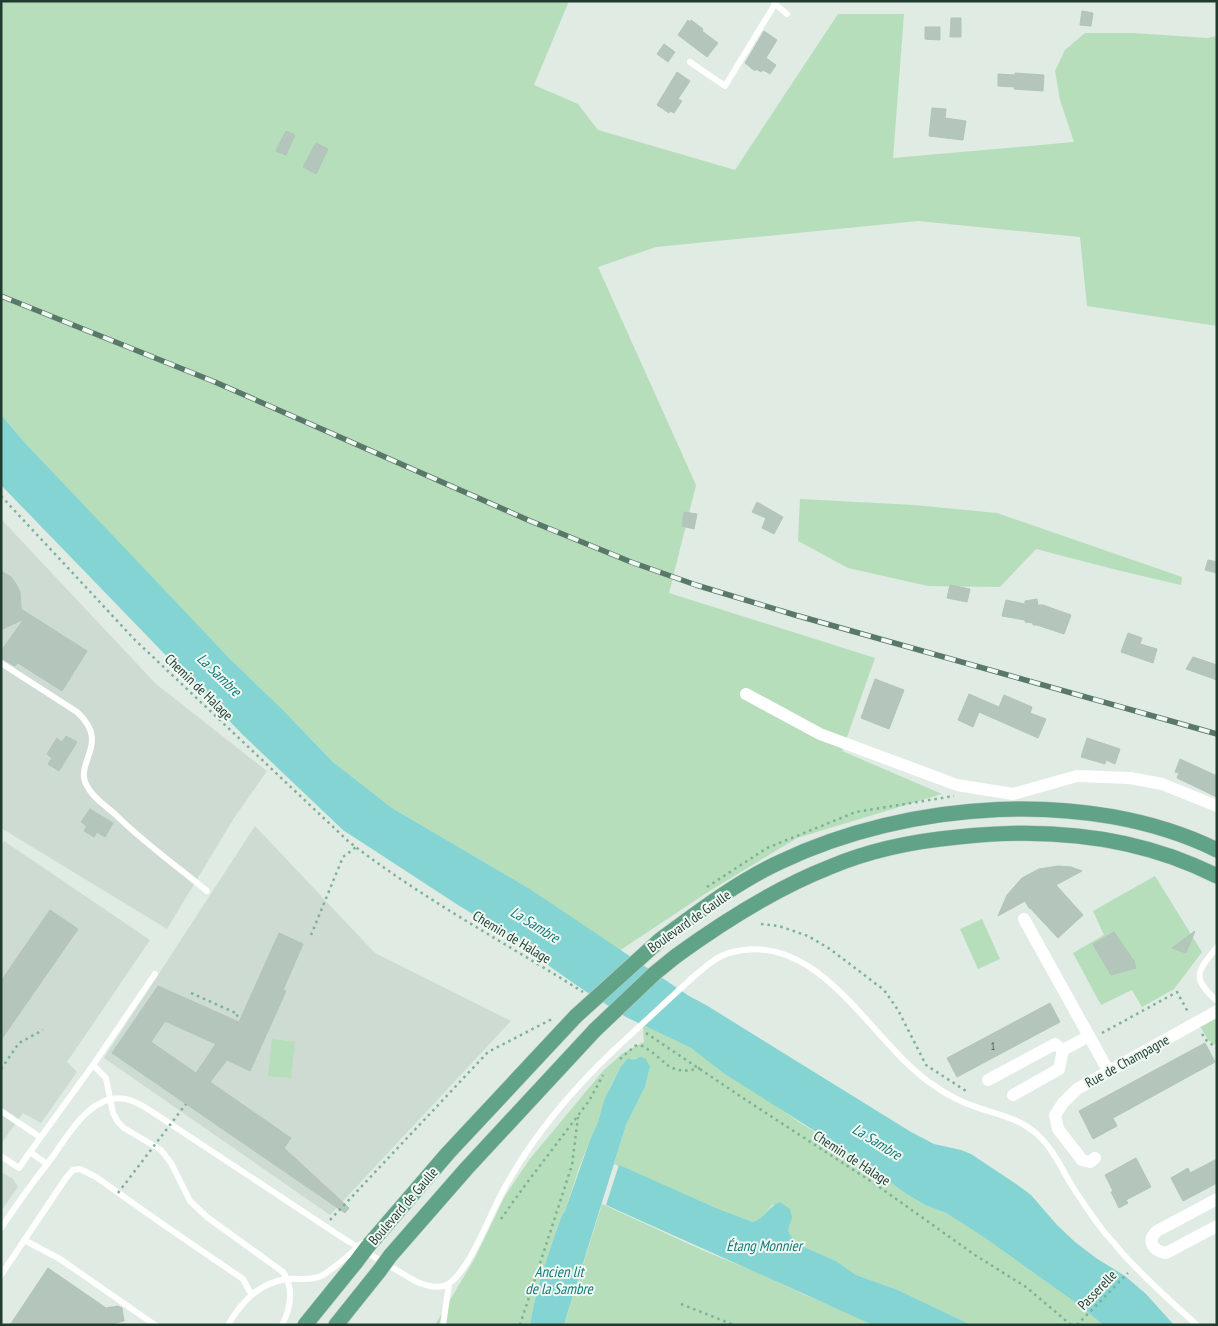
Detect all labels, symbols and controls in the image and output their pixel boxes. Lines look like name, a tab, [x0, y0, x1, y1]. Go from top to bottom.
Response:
water label: La Sambre	[193, 649, 246, 701]
street label: Chemin de Halage	[161, 650, 237, 724]
street label: Boulevard de Gaulle	[644, 886, 734, 956]
water label: La Sambre	[507, 902, 564, 947]
street label: Chemin de Halage	[470, 907, 555, 968]
street label: Rue de Champagne	[1082, 1030, 1172, 1091]
house number: 1	[991, 1039, 996, 1053]
water label: La Sambre	[849, 1119, 906, 1164]
street label: Chemin de Halage	[810, 1126, 894, 1190]
street label: Boulevard de Gaulle	[364, 1163, 442, 1249]
water label: Étang Monnier	[726, 1236, 804, 1255]
water label: Ancien lit de la Sambre	[525, 1262, 594, 1298]
street label: Passerelle	[1074, 1266, 1121, 1314]

